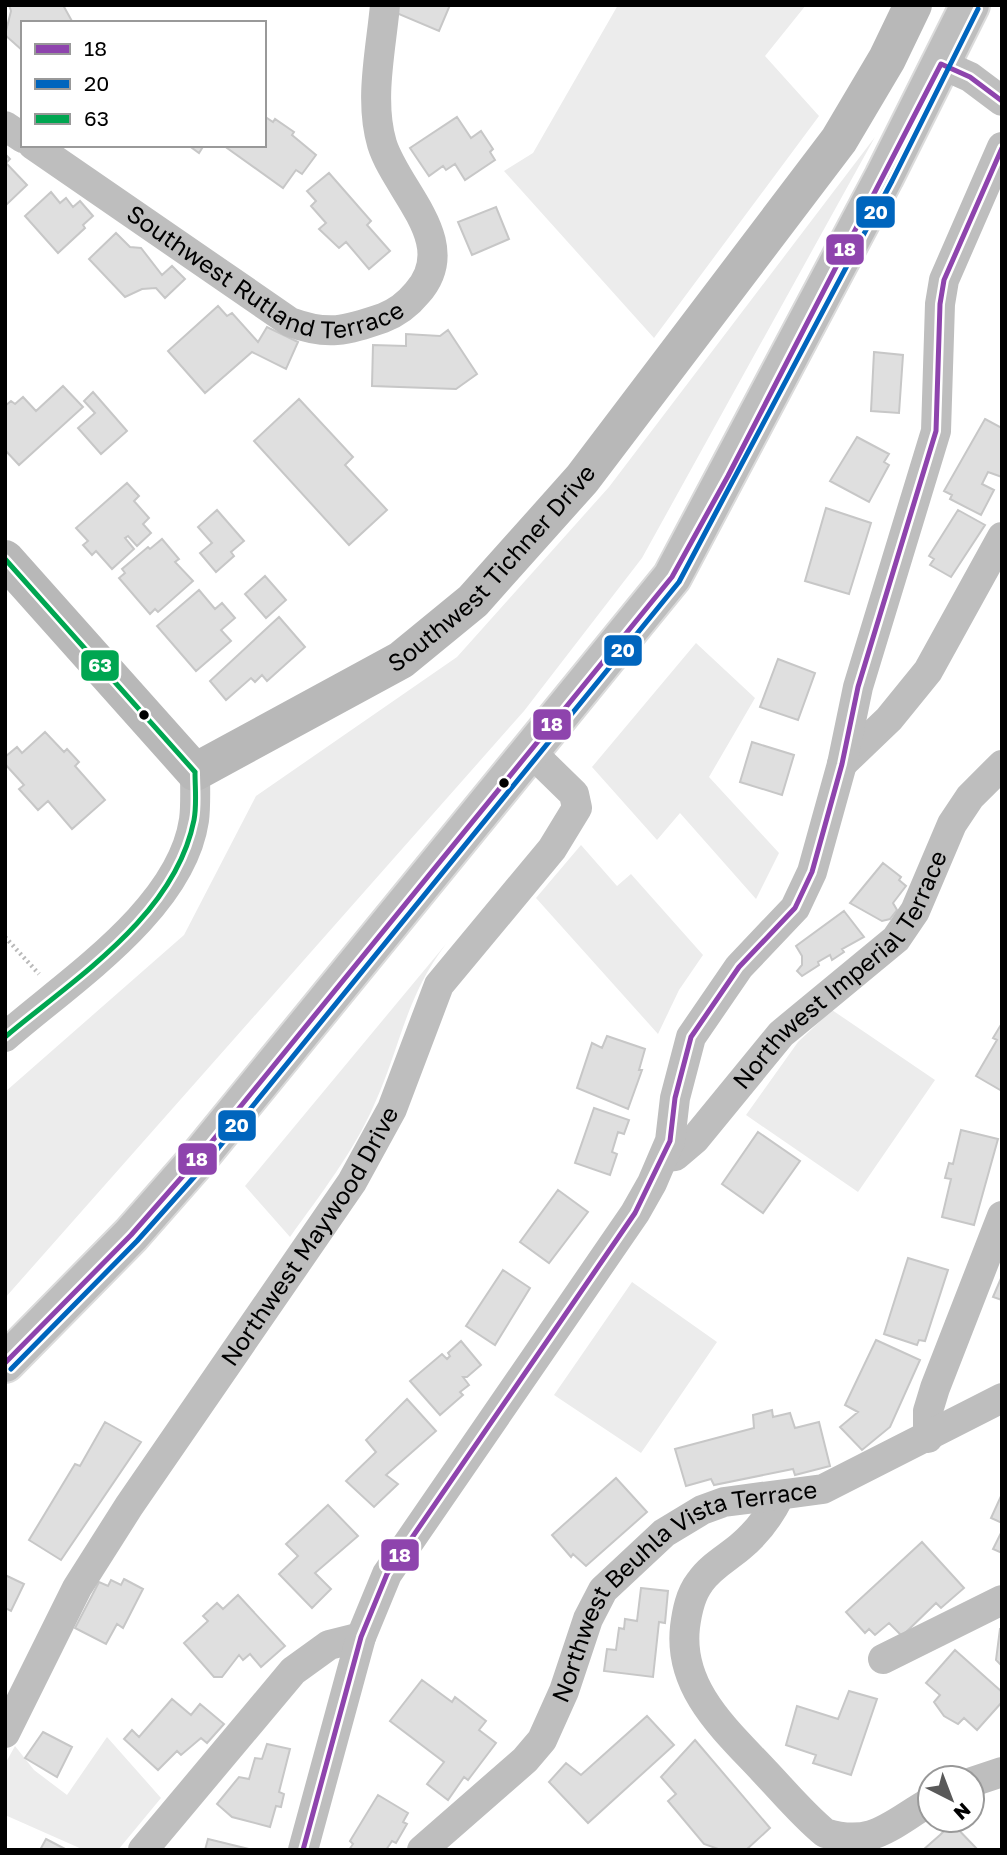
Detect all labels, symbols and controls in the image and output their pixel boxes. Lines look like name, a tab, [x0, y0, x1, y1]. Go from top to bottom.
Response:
legend	[21, 21, 266, 147]
text: 18	[84, 35, 107, 61]
text: 20	[84, 70, 109, 96]
text: 63	[84, 105, 109, 131]
line badge: 20	[855, 195, 896, 229]
street label: Southwest Rutland Terrace	[122, 198, 409, 344]
text: 20	[864, 200, 888, 223]
line badge: 18	[825, 233, 865, 266]
text: 18	[834, 237, 856, 260]
street label: Southwest Tichner Drive	[383, 458, 601, 677]
line badge: 20	[603, 634, 643, 667]
text: 20	[611, 638, 635, 661]
line badge: 63	[80, 649, 120, 682]
text: 63	[88, 653, 112, 676]
unlabelled marker	[137, 708, 151, 722]
line badge: 18	[532, 708, 572, 741]
text: 18	[541, 712, 563, 735]
unlabelled marker	[497, 776, 511, 790]
street label: Northwest Imperial Terrace	[726, 846, 952, 1094]
street label: Northwest Maywood Drive	[214, 1101, 404, 1371]
line badge: 20	[217, 1109, 257, 1142]
text: 20	[225, 1113, 249, 1136]
line badge: 18	[177, 1142, 218, 1176]
text: 18	[186, 1147, 208, 1170]
street label: Northwest Beuhla Vista Terrace	[545, 1474, 819, 1707]
line badge: 18	[380, 1538, 420, 1572]
text: 18	[389, 1543, 411, 1566]
north arrow	[916, 1764, 986, 1834]
text: N	[950, 1799, 976, 1825]

